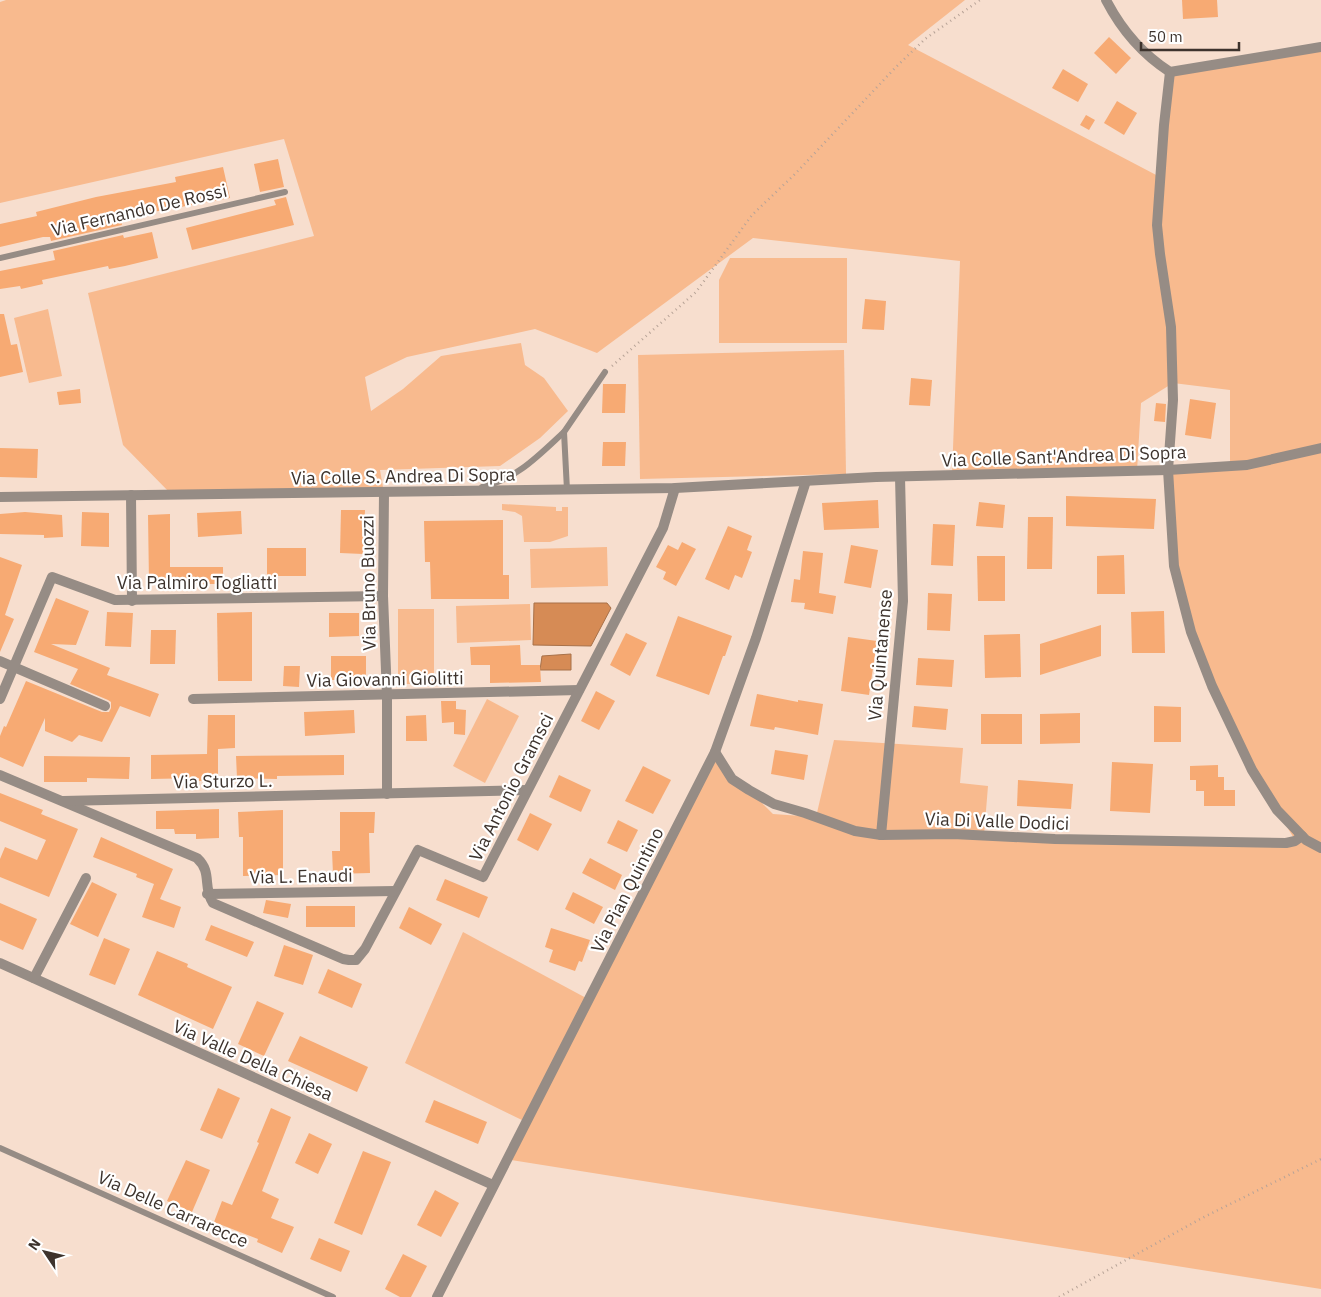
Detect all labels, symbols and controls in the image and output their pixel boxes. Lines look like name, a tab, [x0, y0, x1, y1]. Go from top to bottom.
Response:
scale bar	[1141, 20, 1238, 52]
text: 50 m	[1148, 27, 1183, 46]
street label: Via Fernando De Rossi	[49, 179, 229, 241]
street label: Via Colle Sant'Andrea Di Sopra	[941, 440, 1187, 472]
street label: Via Colle S. Andrea Di Sopra	[291, 463, 516, 489]
street label: Via Bruno Buozzi	[355, 515, 381, 651]
street label: Via Palmiro Togliatti	[117, 571, 277, 594]
street label: Via Quintanense	[863, 588, 897, 722]
street label: Via Giovanni Giolitti	[306, 666, 464, 692]
street label: Via Antonio Gramsci	[464, 709, 558, 865]
street label: Via Sturzo L.	[173, 769, 273, 793]
street label: Via Di Valle Dodici	[924, 807, 1070, 835]
street label: Via Pian Quintino	[586, 823, 668, 957]
street label: Via L. Enaudi	[249, 864, 353, 888]
street label: Via Valle Della Chiesa	[169, 1014, 337, 1106]
street label: Via Delle Carrarecce	[94, 1165, 252, 1253]
north arrow	[20, 1227, 70, 1277]
text: N	[24, 1235, 45, 1254]

